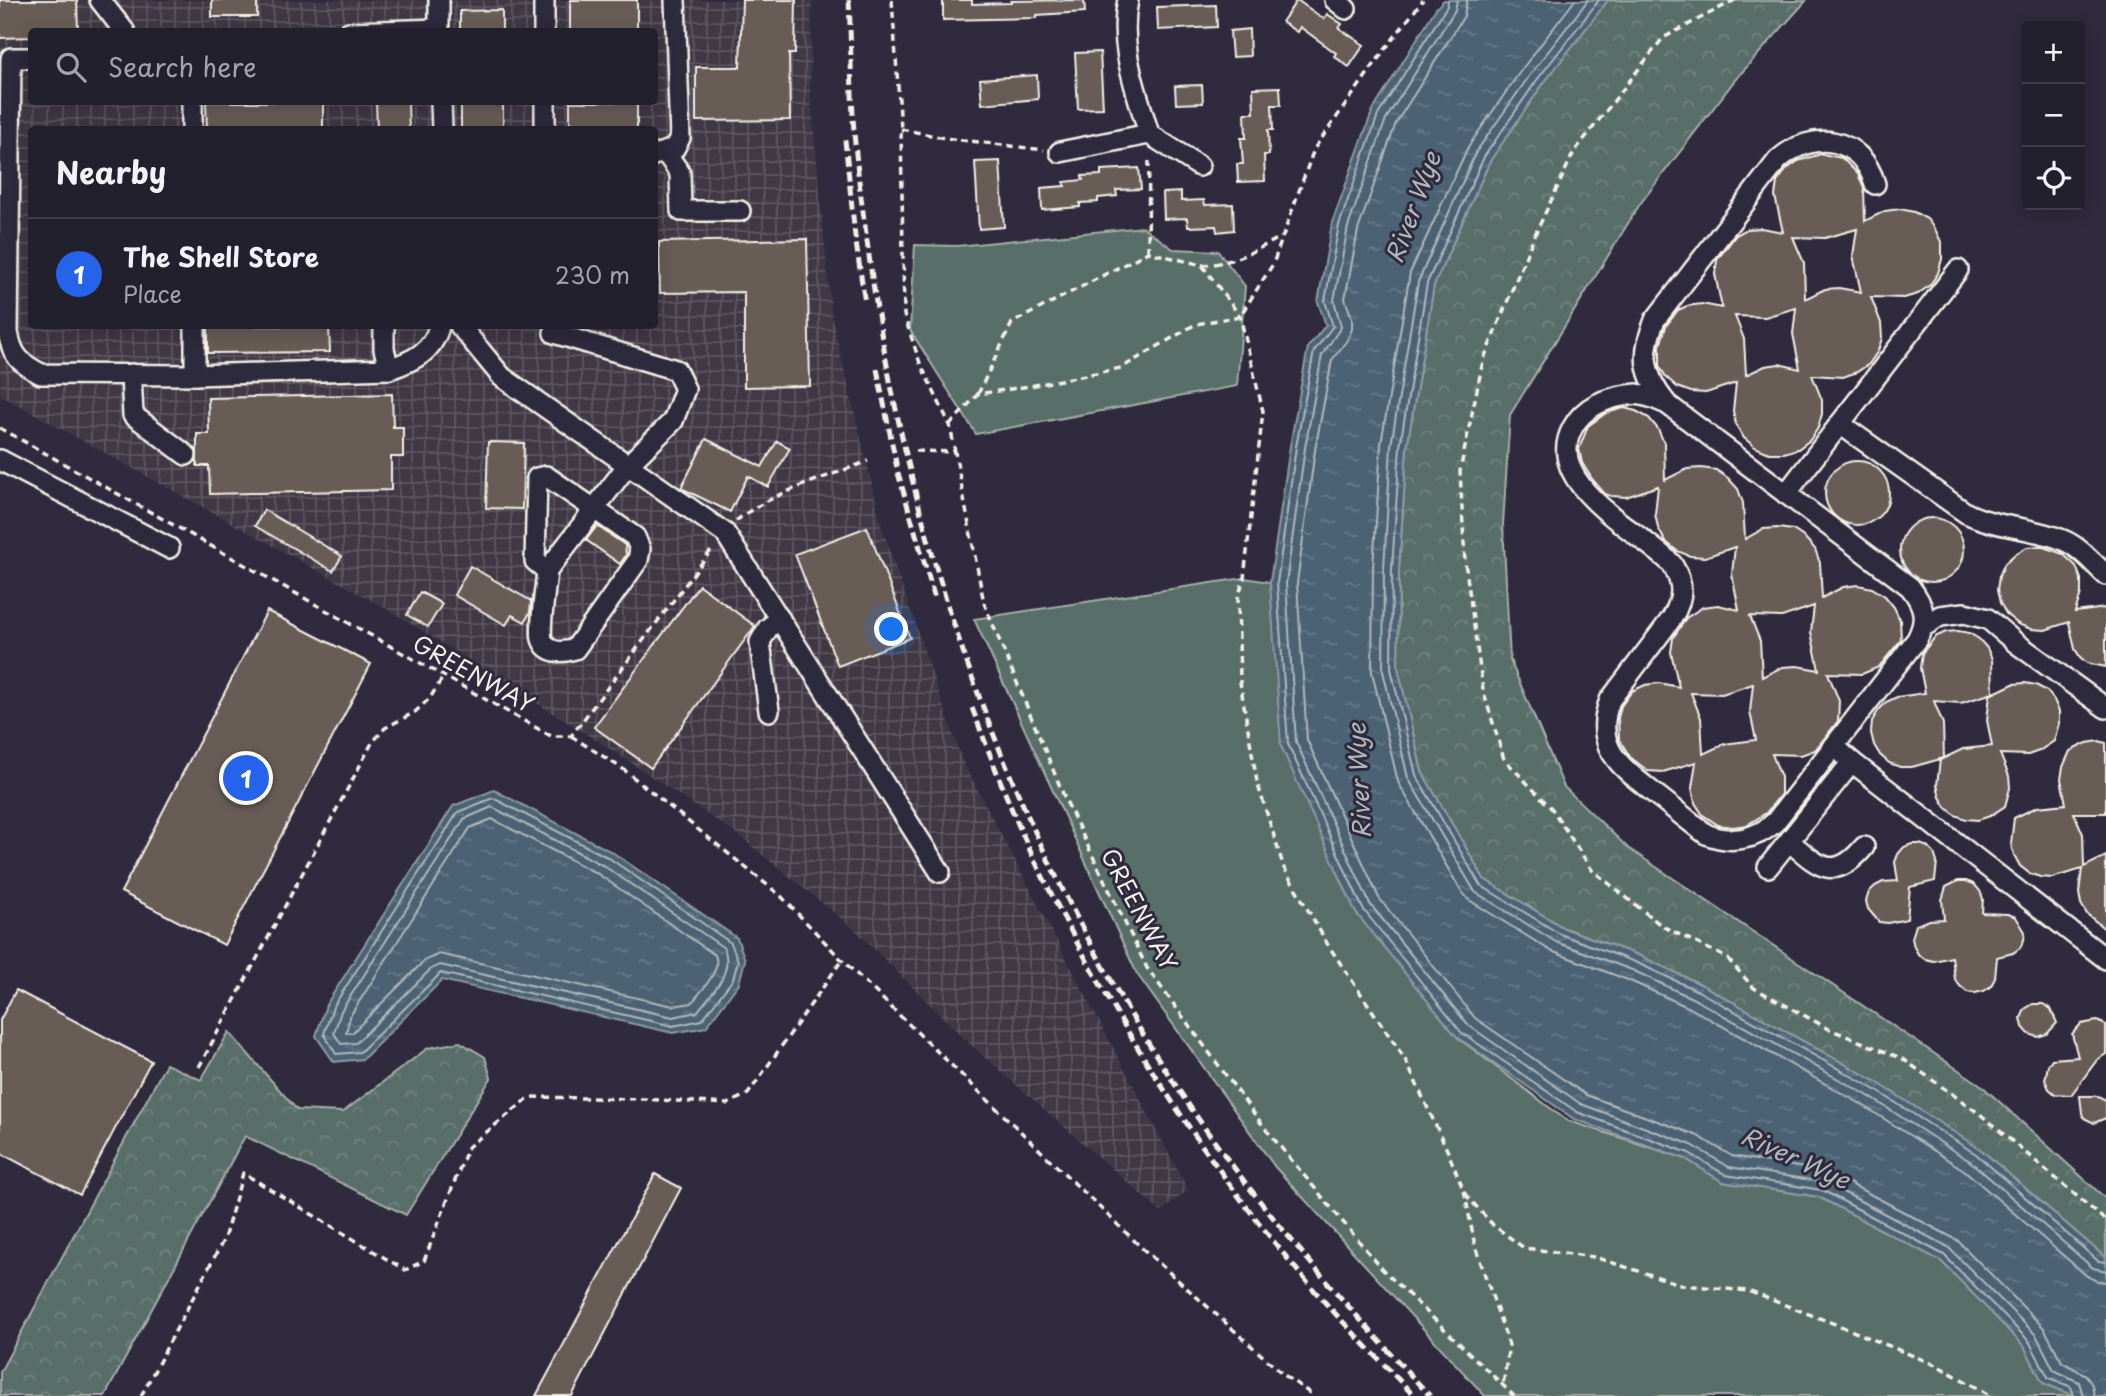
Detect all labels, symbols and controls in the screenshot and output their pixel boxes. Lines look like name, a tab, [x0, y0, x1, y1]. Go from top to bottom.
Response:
map controls	[2022, 21, 2085, 210]
button: +	[2022, 21, 2085, 84]
search box	[28, 28, 658, 105]
text: Search here	[108, 47, 257, 86]
icon: search	[52, 48, 90, 86]
button: −	[2022, 84, 2085, 147]
water label: River Wye	[1375, 146, 1449, 268]
button: locate	[2022, 147, 2085, 210]
text: Nearby	[56, 149, 166, 194]
text: The Shell Store	[123, 237, 319, 276]
text: 1	[74, 257, 85, 292]
text: 230 m	[555, 257, 630, 292]
text: Place	[123, 276, 182, 311]
your location	[874, 612, 908, 646]
street label: GREENWAY	[407, 625, 541, 721]
water label: River Wye	[1337, 721, 1379, 840]
pin: 1	[223, 752, 269, 804]
street label: GREENWAY	[1093, 842, 1187, 977]
water label: River Wye	[1736, 1117, 1857, 1197]

